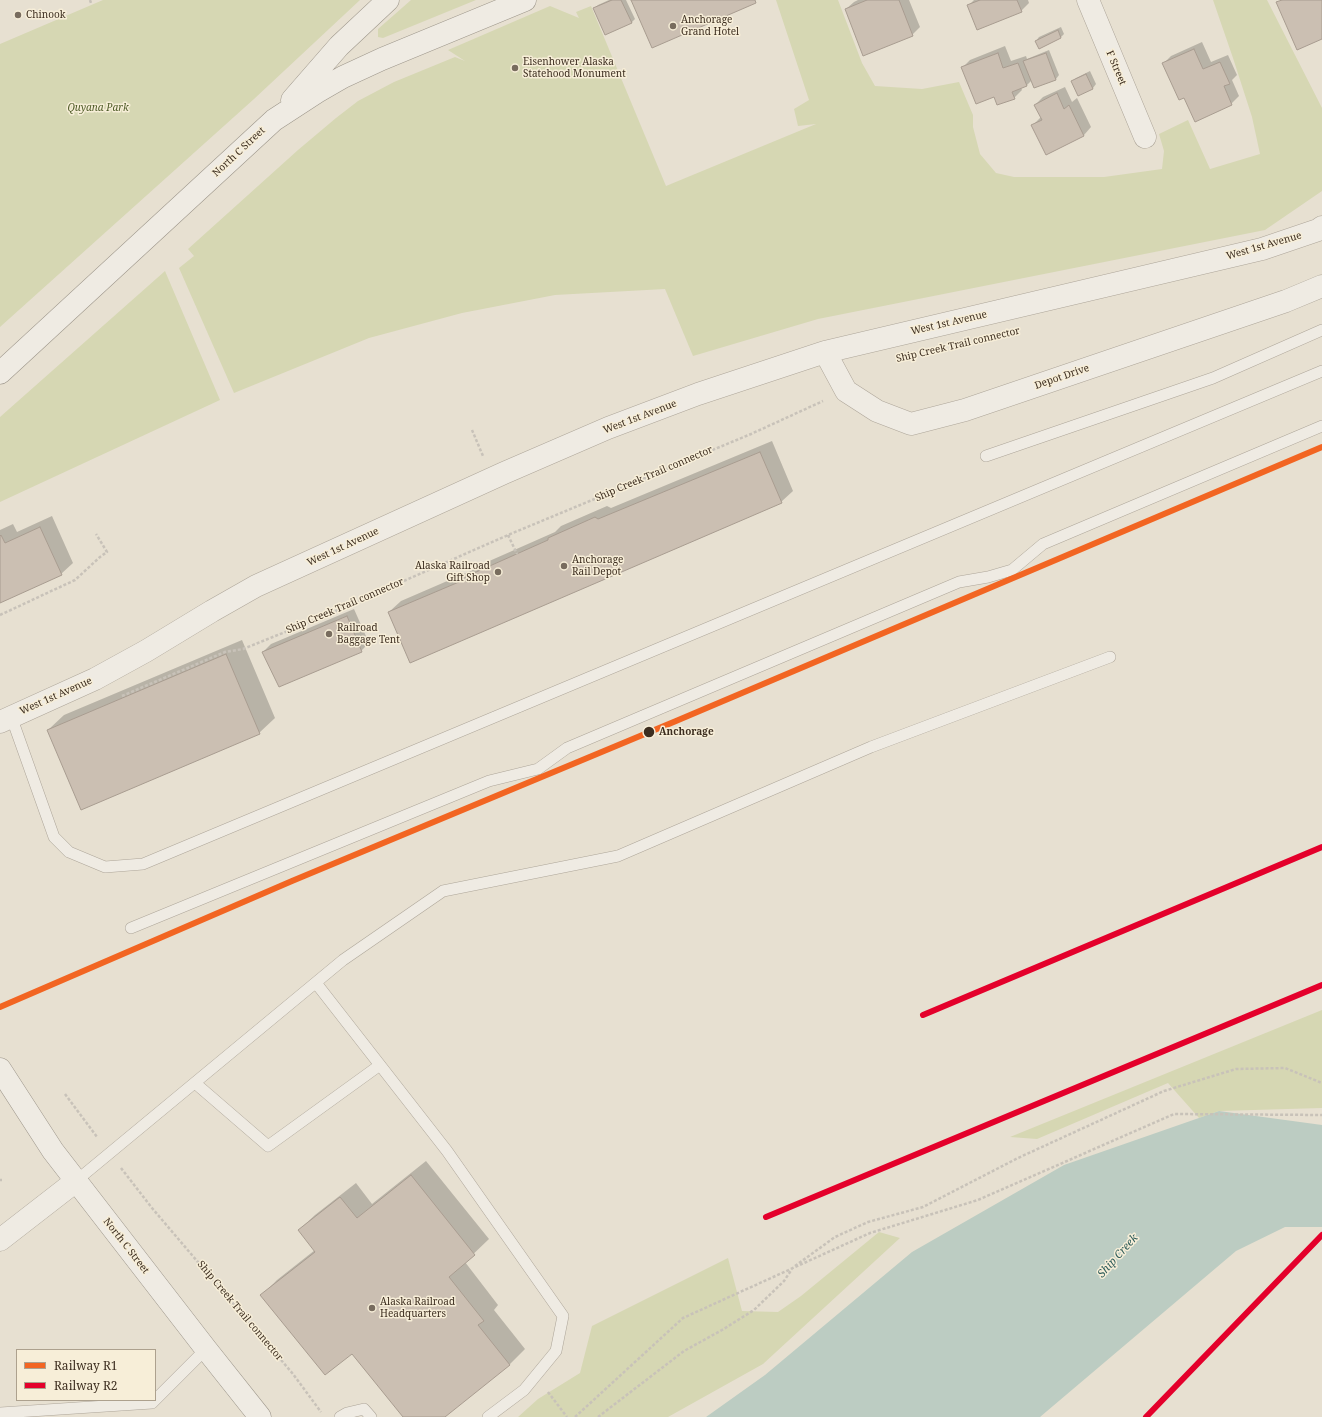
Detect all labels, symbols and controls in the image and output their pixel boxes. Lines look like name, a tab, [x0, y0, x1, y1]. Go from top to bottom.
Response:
place label: Chinook	[26, 9, 66, 21]
marker: Chinook	[13, 10, 23, 20]
place label: Anchorage Grand Hotel	[681, 14, 739, 38]
marker: Anchorage Grand Hotel	[668, 21, 678, 31]
street label: F Street	[1103, 49, 1129, 87]
place label: Eisenhower Alaska Statehood Monument	[523, 56, 626, 80]
marker: Eisenhower Alaska Statehood Monument	[510, 63, 520, 73]
park label: Quyana Park	[67, 102, 129, 114]
street label: North C Street	[210, 125, 268, 179]
street label: West 1st Avenue	[1225, 230, 1303, 262]
street label: West 1st Avenue	[910, 308, 988, 338]
street label: Ship Creek Trail connector	[895, 325, 1021, 365]
street label: Depot Drive	[1033, 362, 1091, 392]
street label: West 1st Avenue	[602, 397, 678, 437]
street label: Ship Creek Trail connector	[593, 444, 715, 504]
street label: West 1st Avenue	[305, 525, 381, 569]
place label: Anchorage Rail Depot	[572, 554, 623, 578]
place label: Alaska Railroad Gift Shop	[415, 560, 490, 584]
marker: Anchorage Rail Depot	[559, 561, 569, 571]
marker: Alaska Railroad Gift Shop	[493, 567, 503, 577]
street label: Ship Creek Trail connector	[284, 576, 406, 636]
place label: Railroad Baggage Tent	[337, 622, 400, 646]
marker: Railroad Baggage Tent	[324, 629, 334, 639]
street label: West 1st Avenue	[18, 675, 94, 717]
marker: Anchorage	[642, 725, 656, 739]
place label: Anchorage	[659, 726, 714, 738]
street label: North C Street	[101, 1216, 151, 1276]
water label: Ship Creek	[1095, 1231, 1141, 1281]
street label: Ship Creek Trail connector	[195, 1259, 285, 1363]
place label: Alaska Railroad Headquarters	[380, 1296, 455, 1320]
marker: Alaska Railroad Headquarters	[367, 1303, 377, 1313]
legend	[16, 1349, 156, 1401]
text: Railway R1	[54, 1357, 118, 1374]
text: Railway R2	[54, 1377, 118, 1394]

